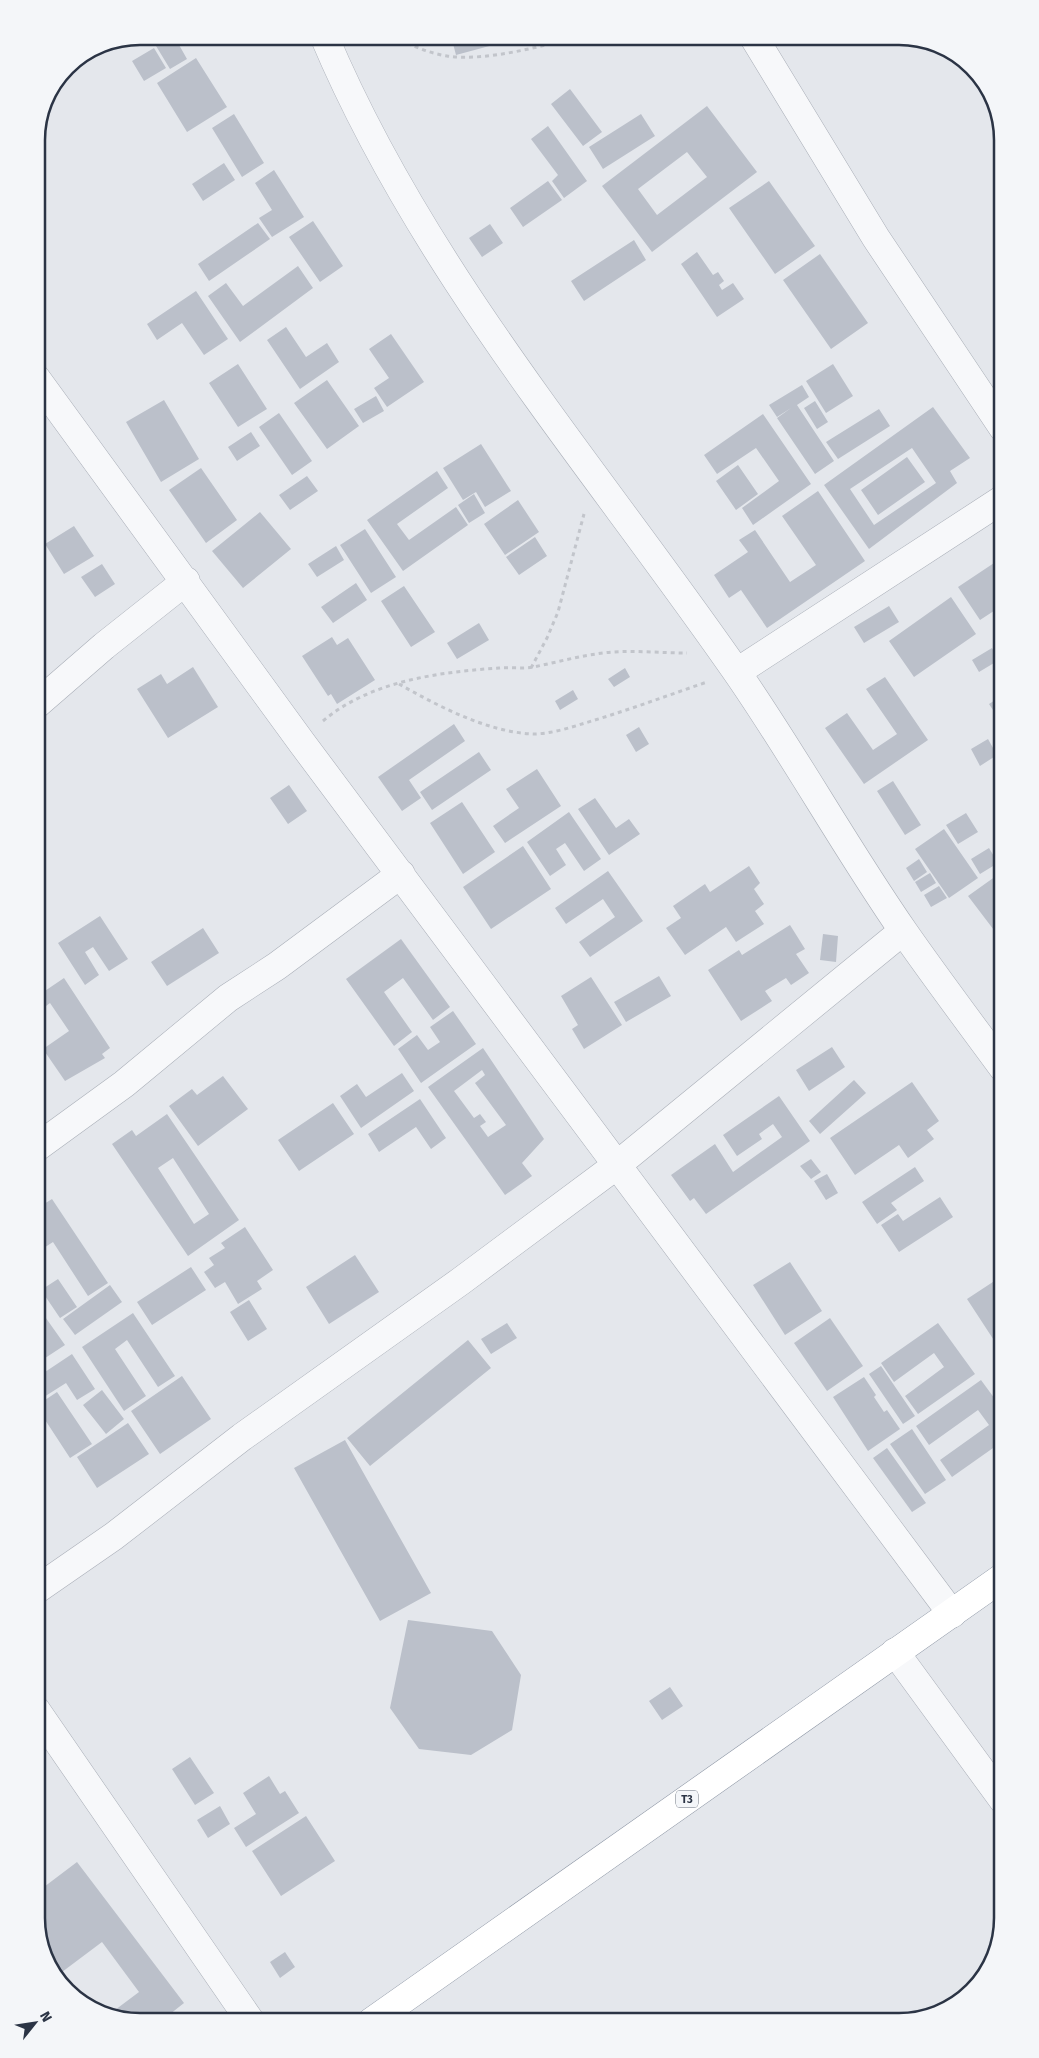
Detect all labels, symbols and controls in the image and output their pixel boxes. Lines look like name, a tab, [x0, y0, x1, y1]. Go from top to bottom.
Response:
road number: T3	[676, 1790, 698, 1808]
north arrow	[10, 1998, 60, 2048]
text: N	[36, 2008, 56, 2025]

